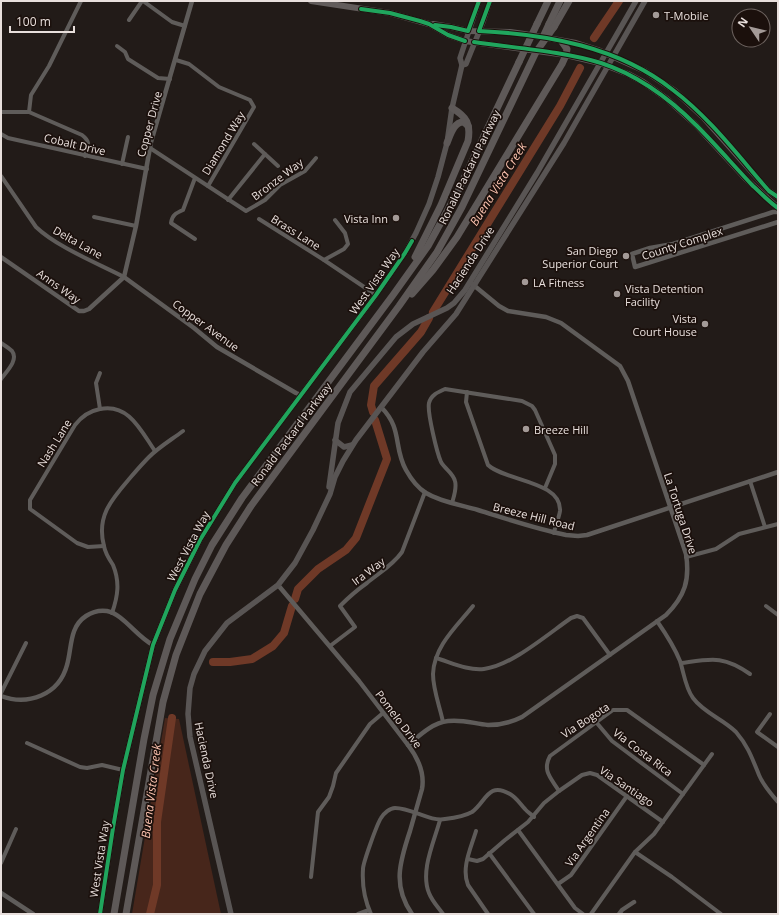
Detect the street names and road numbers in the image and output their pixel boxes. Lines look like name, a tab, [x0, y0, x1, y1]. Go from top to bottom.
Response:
street label: Copper Drive	[133, 89, 165, 159]
street label: Ronald Packard Parkway	[435, 107, 504, 227]
street label: Diamond Way	[198, 108, 248, 178]
street label: Cobalt Drive	[43, 130, 107, 158]
street label: Bronze Way	[248, 154, 306, 203]
street label: Brass Lane	[268, 211, 324, 253]
street label: Delta Lane	[50, 222, 106, 262]
street label: Hacienda Drive	[443, 223, 497, 297]
street label: County Complex	[640, 223, 725, 263]
street label: West Vista Way	[346, 245, 403, 317]
street label: Anns Way	[34, 265, 84, 307]
street label: Copper Avenue	[170, 296, 242, 354]
street label: Ronald Packard Parkway	[247, 379, 335, 489]
street label: Nash Lane	[33, 416, 75, 470]
street label: La Tortuga Drive	[661, 471, 701, 555]
street label: Breeze Hill Road	[492, 499, 576, 533]
street label: West Vista Way	[163, 508, 213, 584]
street label: Ira Way	[348, 553, 388, 589]
street label: Pomelo Drive	[372, 687, 426, 751]
street label: Via Bogota	[558, 699, 612, 741]
street label: Hacienda Drive	[192, 720, 222, 800]
street label: Via Costa Rica	[610, 725, 676, 779]
street label: Via Santiago	[597, 762, 657, 810]
street label: Via Argentina	[561, 805, 613, 869]
street label: West Vista Way	[86, 819, 113, 899]

